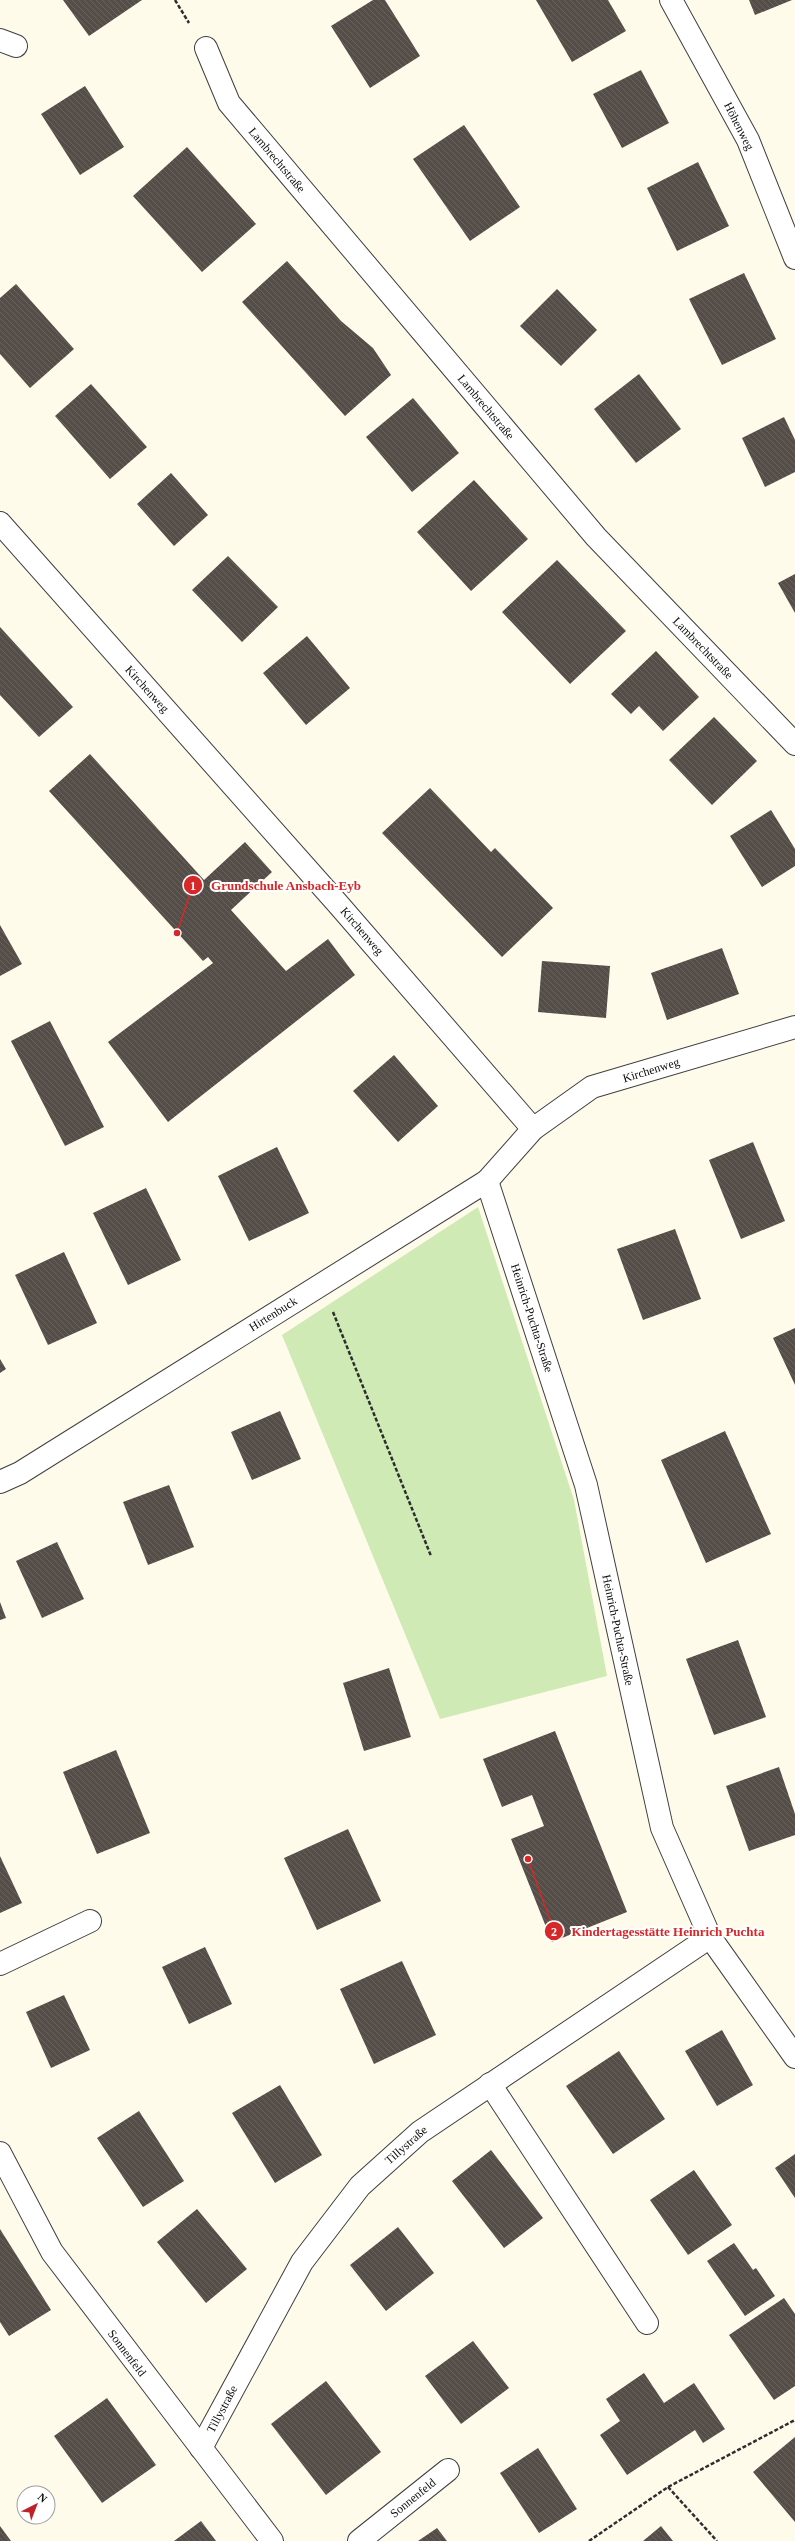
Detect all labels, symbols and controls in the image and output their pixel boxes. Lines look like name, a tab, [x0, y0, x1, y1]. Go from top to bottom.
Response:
street label: Höhenweg	[721, 100, 757, 152]
street label: Lambrechtstraße	[246, 125, 308, 195]
street label: Lambrechtstraße	[455, 372, 517, 442]
street label: Lambrechtstraße	[670, 614, 736, 682]
street label: Kirchenweg	[122, 663, 172, 715]
callout: Grundschule Ansbach-Eyb	[183, 873, 369, 898]
text: Grundschule Ansbach-Eyb	[211, 878, 361, 893]
text: 1	[190, 879, 196, 893]
street label: Kirchenweg	[337, 904, 387, 958]
street label: Kirchenweg	[621, 1055, 681, 1085]
street label: Heinrich-Puchta-Straße	[508, 1262, 556, 1374]
street label: Hirtenbuck	[246, 1294, 300, 1334]
street label: Heinrich-Puchta-Straße	[599, 1573, 637, 1687]
callout: Kindertagesstätte Heinrich Puchta	[544, 1919, 773, 1944]
text: Kindertagesstätte Heinrich Puchta	[572, 1924, 765, 1939]
text: 2	[551, 1925, 557, 1939]
street label: Tillystraße	[382, 2123, 430, 2167]
street label: Sonnenfeld	[105, 2327, 149, 2379]
street label: Tillystraße	[204, 2383, 240, 2435]
street label: Sonnenfeld	[387, 2475, 439, 2521]
north arrow	[16, 2485, 56, 2525]
text: N	[36, 2490, 50, 2505]

